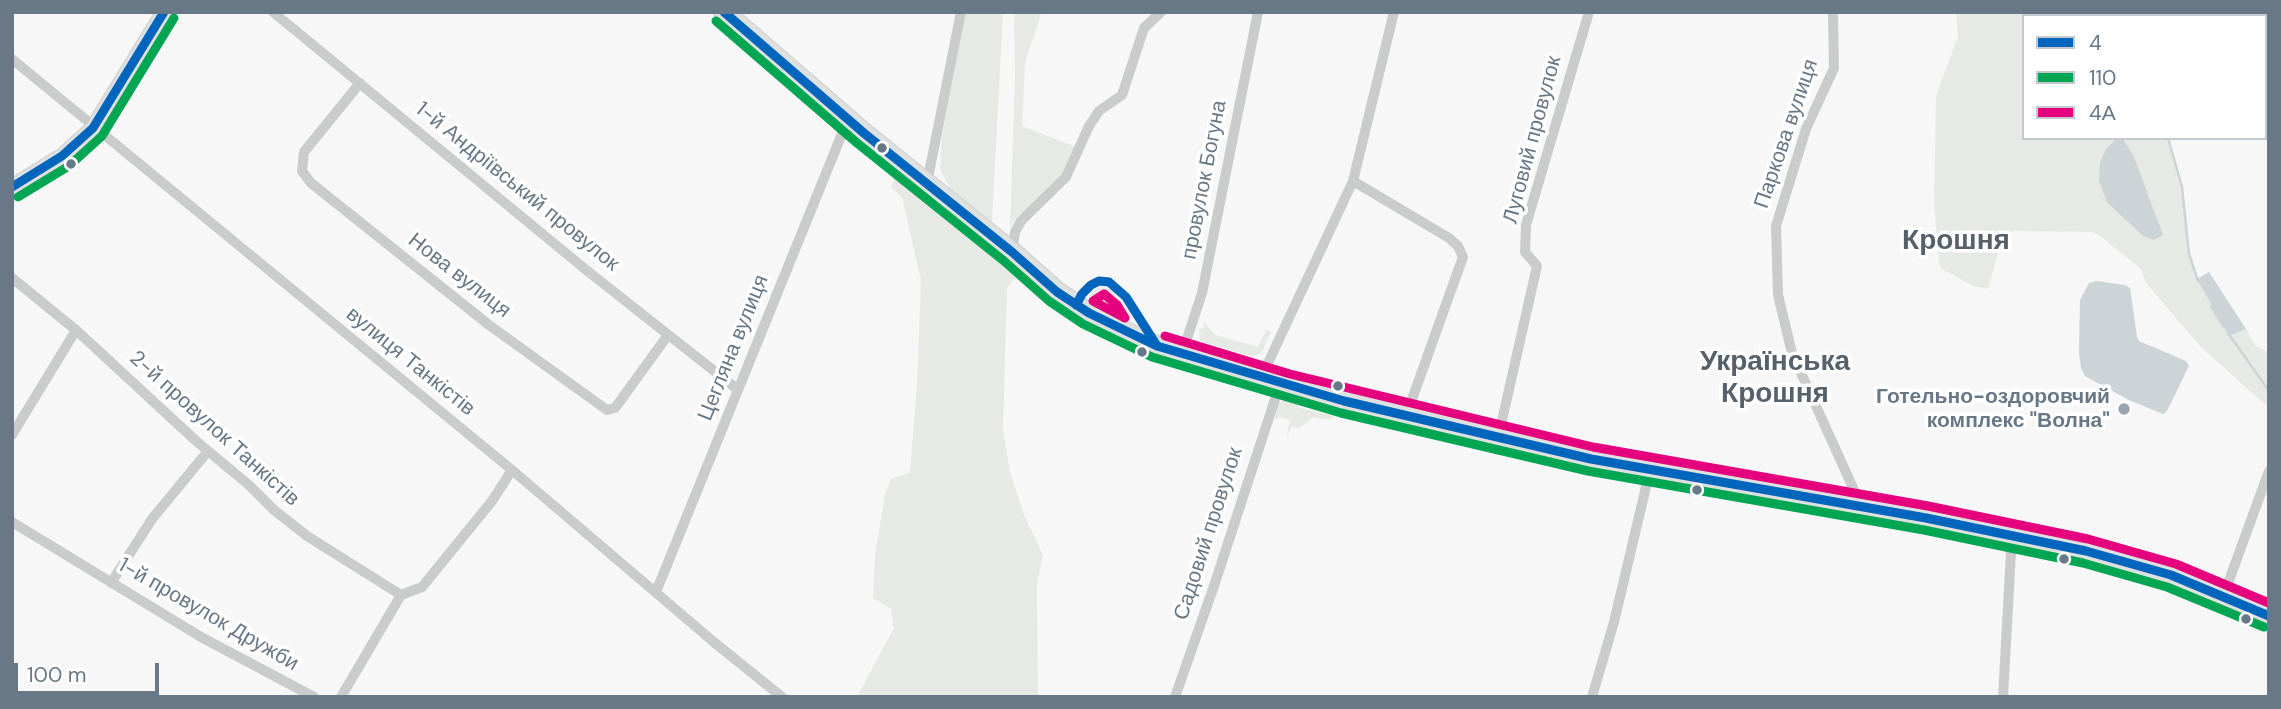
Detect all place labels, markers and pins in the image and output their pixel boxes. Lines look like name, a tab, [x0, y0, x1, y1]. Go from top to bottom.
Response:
unlabelled marker	[875, 141, 889, 155]
unlabelled marker	[64, 157, 78, 171]
unlabelled marker	[1135, 345, 1149, 359]
unlabelled marker	[1331, 379, 1345, 393]
place label: Готельно-оздоровчий комплекс "Волна"	[1876, 384, 2110, 434]
marker: Готельно-оздоровчий комплекс "Волна"	[2116, 401, 2132, 417]
unlabelled marker	[1690, 483, 1704, 497]
unlabelled marker	[2057, 552, 2071, 566]
unlabelled marker	[2239, 612, 2253, 626]

